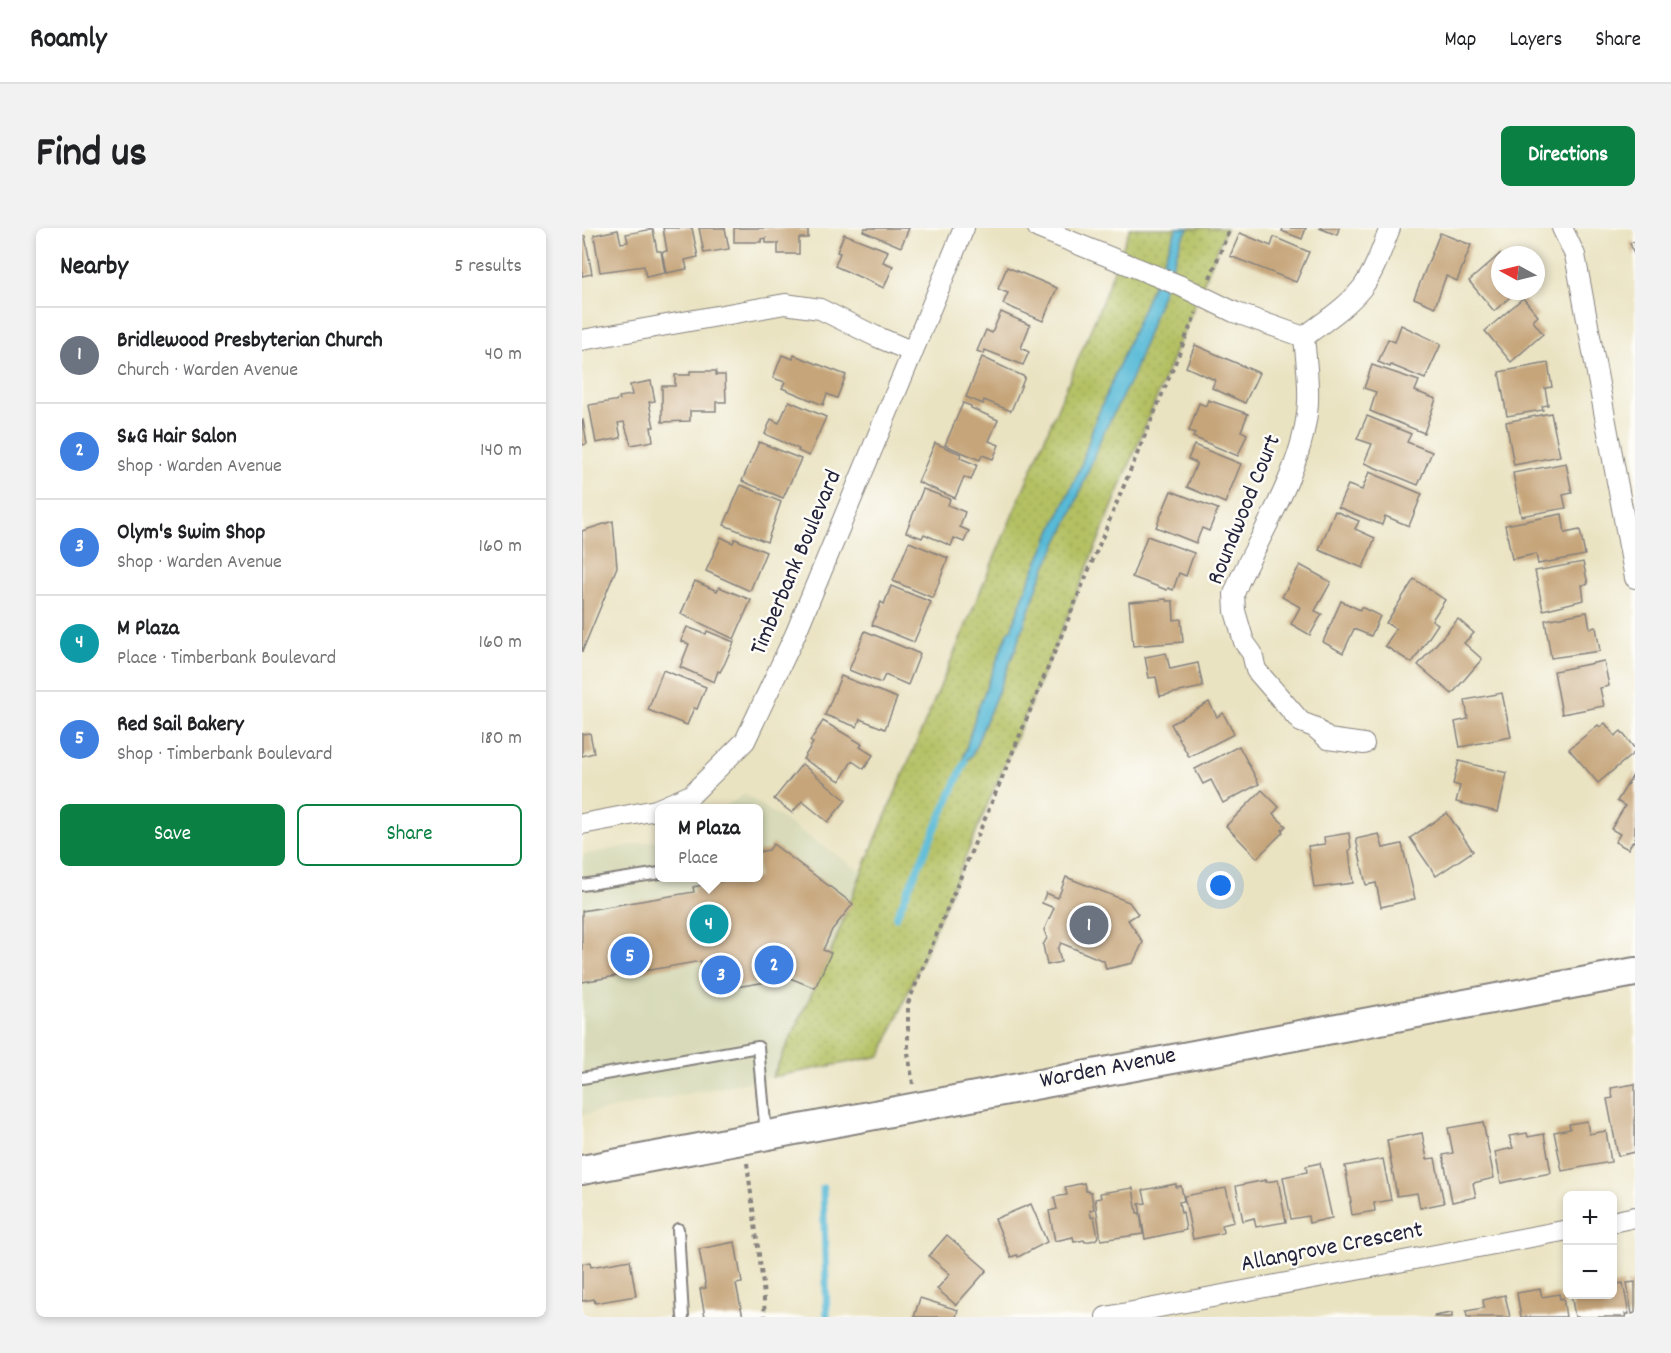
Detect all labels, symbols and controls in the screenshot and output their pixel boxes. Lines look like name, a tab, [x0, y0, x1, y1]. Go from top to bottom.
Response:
text: Roamly	[30, 21, 106, 61]
text: Map	[1445, 26, 1476, 56]
text: Layers	[1509, 26, 1562, 56]
text: Share	[1595, 26, 1641, 56]
text: Find us	[36, 126, 147, 186]
button: Directions	[1501, 126, 1635, 186]
north arrow	[1491, 246, 1545, 300]
text: Nearby	[60, 249, 128, 286]
text: 5 results	[454, 253, 522, 281]
text: Bridlewood Presbyterian Church	[117, 326, 383, 357]
text: 1	[77, 341, 82, 369]
text: 40 m	[484, 341, 522, 369]
text: Church · Warden Avenue	[117, 357, 298, 385]
text: S&G Hair Salon	[117, 422, 237, 453]
street label: Roundwood Court	[1199, 430, 1291, 590]
text: 2	[75, 437, 84, 465]
text: 140 m	[480, 437, 522, 465]
text: Shop · Warden Avenue	[117, 453, 282, 481]
street label: Timberbank Boulevard	[743, 465, 851, 661]
text: Olym's Swim Shop	[117, 518, 265, 549]
text: 3	[75, 533, 84, 561]
text: 160 m	[479, 533, 522, 561]
text: Shop · Warden Avenue	[117, 549, 282, 577]
text: M Plaza	[117, 614, 179, 645]
text: 4	[75, 629, 84, 657]
text: 160 m	[479, 629, 522, 657]
text: Place · Timberbank Boulevard	[117, 645, 336, 673]
text: Red Sail Bakery	[117, 710, 244, 741]
text: 5	[75, 725, 84, 753]
text: 180 m	[480, 725, 522, 753]
text: Shop · Timberbank Boulevard	[117, 741, 332, 769]
button: Save	[60, 804, 285, 866]
button: Share	[297, 804, 522, 866]
popup	[655, 804, 763, 882]
text: M Plaza	[678, 814, 740, 845]
text: Place	[678, 845, 718, 873]
your location	[1206, 871, 1235, 900]
pin: 4	[690, 902, 728, 946]
pin: 1	[1070, 902, 1108, 948]
pin: 5	[610, 934, 650, 978]
pin: 2	[754, 942, 794, 988]
pin: 3	[702, 952, 740, 998]
street label: Warden Avenue	[1037, 1039, 1179, 1099]
map controls	[1563, 1191, 1617, 1299]
button: +	[1563, 1191, 1617, 1245]
street label: Allangrove Crescent	[1238, 1214, 1426, 1282]
button: −	[1563, 1245, 1617, 1299]

